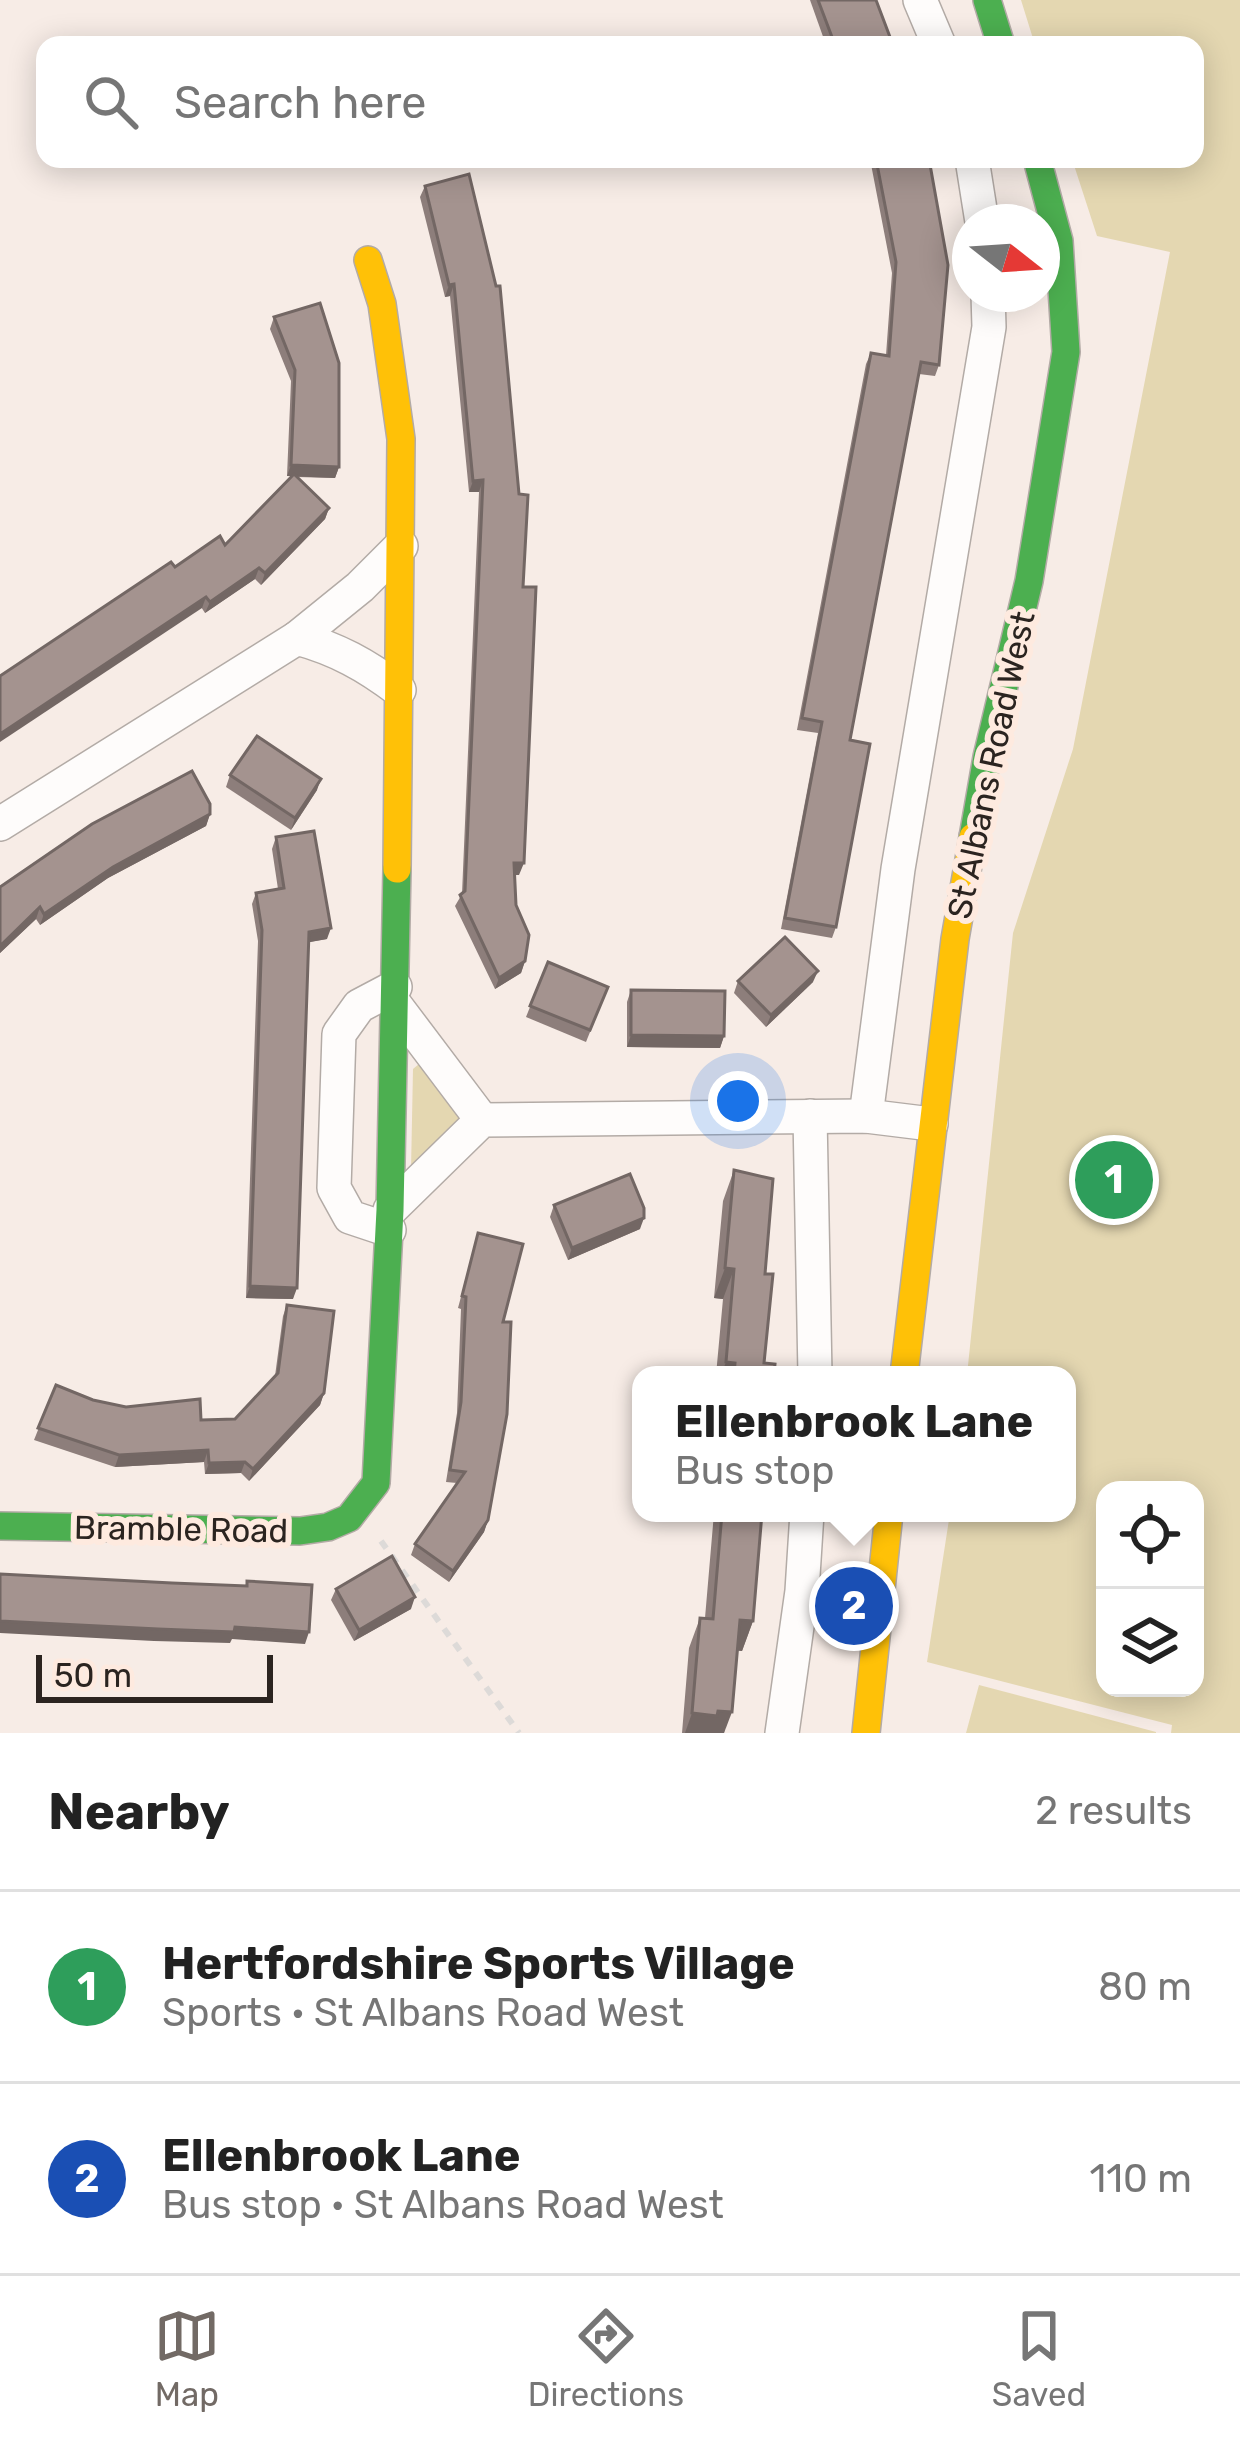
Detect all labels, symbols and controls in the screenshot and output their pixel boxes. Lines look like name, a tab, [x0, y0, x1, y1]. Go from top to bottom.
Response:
search box	[36, 36, 1204, 168]
icon: search	[78, 69, 144, 135]
text: Search here	[174, 76, 426, 129]
north arrow	[952, 204, 1060, 312]
street label: St Albans Road West	[939, 608, 1043, 922]
your location	[708, 1071, 768, 1131]
pin: 1	[1075, 1135, 1153, 1225]
popup	[632, 1366, 1076, 1522]
text: Ellenbrook Lane	[675, 1395, 1033, 1448]
text: Bus stop	[675, 1448, 834, 1494]
map controls	[1096, 1481, 1204, 1697]
button: locate	[1096, 1481, 1204, 1589]
street label: Bramble Road	[74, 1508, 288, 1550]
pin: 2	[815, 1561, 893, 1651]
button: layers	[1096, 1589, 1204, 1697]
scale bar	[36, 1649, 273, 1702]
text: 50 m	[54, 1656, 132, 1695]
text: Nearby	[48, 1781, 230, 1842]
text: 2 results	[1035, 1788, 1192, 1834]
text: Hertfordshire Sports Village	[162, 1937, 795, 1990]
text: 1	[77, 1964, 97, 2010]
text: 80 m	[1098, 1964, 1192, 2010]
text: Sports · St Albans Road West	[162, 1990, 684, 2036]
text: Ellenbrook Lane	[162, 2129, 521, 2182]
text: 2	[74, 2156, 100, 2202]
text: 110 m	[1090, 2156, 1192, 2202]
text: Bus stop · St Albans Road West	[162, 2182, 724, 2228]
tab: Map	[154, 2303, 220, 2414]
tab: Directions	[528, 2303, 684, 2414]
tab: Saved	[992, 2303, 1086, 2414]

